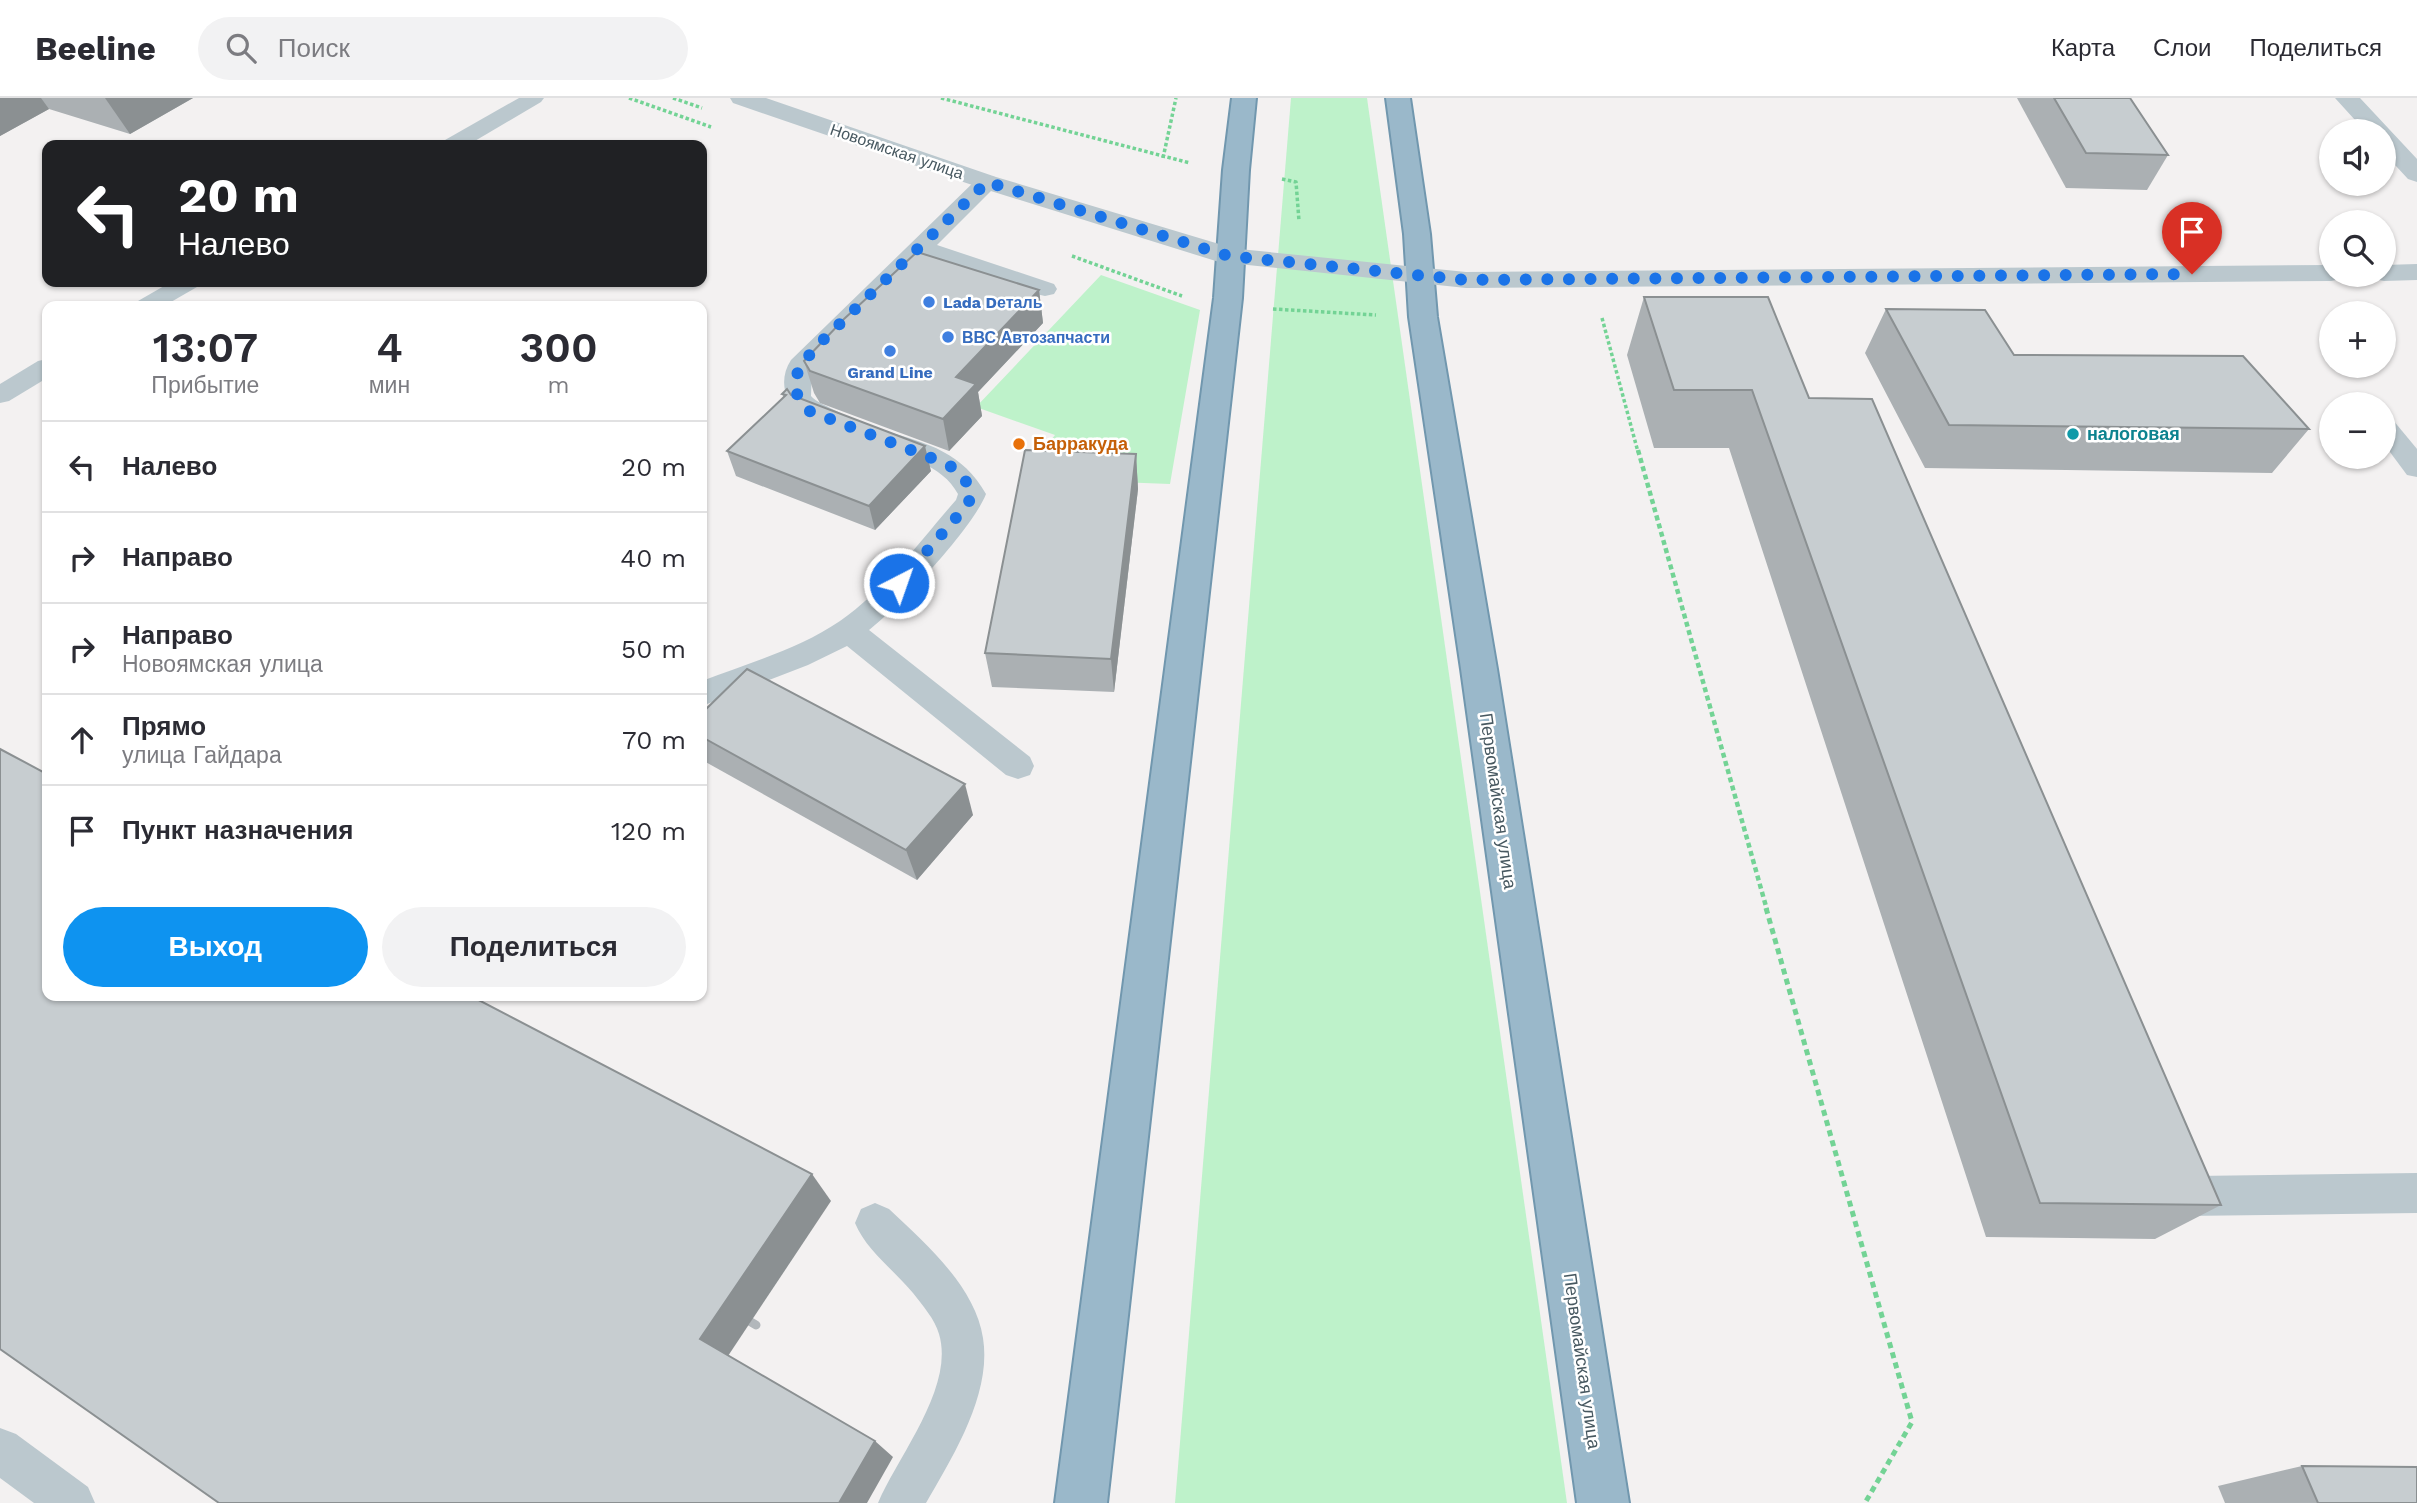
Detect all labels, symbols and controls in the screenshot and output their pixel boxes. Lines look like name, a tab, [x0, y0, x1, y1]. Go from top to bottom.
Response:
search box	[198, 17, 688, 80]
text: Beeline	[35, 29, 156, 68]
icon: search	[222, 29, 260, 67]
text: Поиск	[278, 33, 350, 63]
text: Карта	[2051, 34, 2115, 62]
text: Слои	[2153, 34, 2211, 62]
text: Поделиться	[2249, 34, 2382, 62]
map controls	[2319, 119, 2396, 469]
button: sound	[2319, 119, 2396, 196]
street label: Новоямская улица	[828, 120, 966, 183]
text: 20 m	[178, 166, 299, 224]
icon: left	[63, 168, 154, 259]
pin	[2162, 202, 2222, 274]
button: search	[2319, 210, 2396, 287]
icon: arrive	[2173, 213, 2211, 251]
text: Налево	[178, 225, 290, 263]
place label: Lada Dеталь	[943, 293, 1043, 312]
marker: Lada Dеталь	[921, 294, 937, 310]
button: +	[2319, 301, 2396, 378]
text: 13:07	[153, 323, 258, 372]
text: 4	[376, 323, 403, 372]
text: 300	[519, 323, 598, 372]
place label: ВВС Автозапчасти	[962, 328, 1110, 347]
marker: ВВС Автозапчасти	[940, 329, 956, 345]
marker: Grand Line	[882, 343, 898, 359]
place label: Grand Line	[847, 363, 933, 382]
text: Прибытие	[151, 372, 259, 399]
text: мин	[369, 372, 410, 399]
text: m	[548, 372, 570, 399]
button: −	[2319, 392, 2396, 469]
place label: налоговая	[2087, 423, 2180, 444]
marker: налоговая	[2065, 426, 2081, 442]
place label: Барракуда	[1033, 433, 1129, 454]
marker: Барракуда	[1011, 436, 1027, 452]
icon: left	[63, 448, 101, 486]
text: Налево	[122, 451, 217, 481]
text: 20 m	[621, 452, 686, 482]
icon: right	[63, 539, 101, 577]
text: Направо	[122, 542, 233, 572]
text: 40 m	[620, 543, 686, 573]
position arrow	[862, 546, 936, 620]
text: Направо	[122, 620, 233, 650]
icon: right	[63, 630, 101, 668]
text: 50 m	[621, 634, 686, 664]
text: Новоямская улица	[122, 651, 323, 678]
text: Прямо	[122, 711, 206, 741]
street label: Первомайская улица	[1476, 712, 1521, 891]
icon: ahead	[63, 721, 101, 759]
text: 70 m	[622, 725, 686, 755]
text: улица Гайдара	[122, 742, 282, 769]
icon: arrive	[63, 812, 101, 850]
text: Пункт назначения	[122, 815, 353, 845]
text: 120 m	[611, 816, 686, 846]
button: Выход	[63, 907, 368, 987]
button: Поделиться	[382, 907, 686, 987]
street label: Первомайская улица	[1560, 1272, 1605, 1451]

